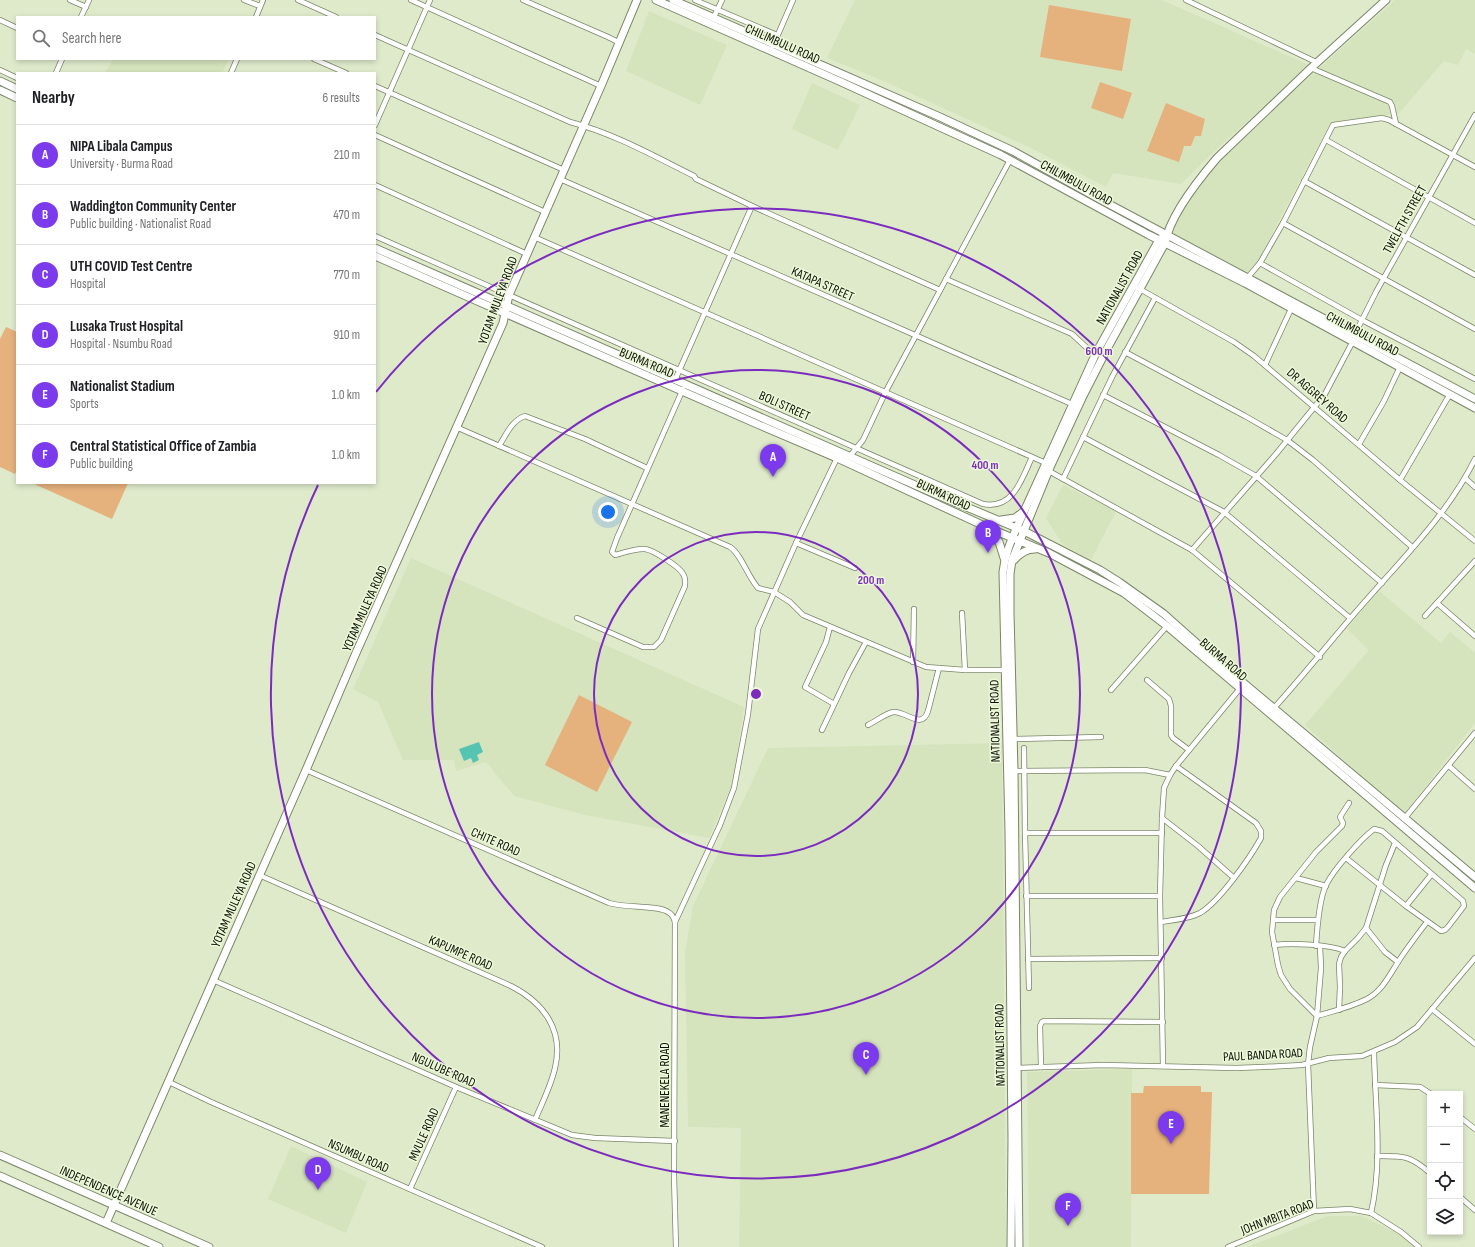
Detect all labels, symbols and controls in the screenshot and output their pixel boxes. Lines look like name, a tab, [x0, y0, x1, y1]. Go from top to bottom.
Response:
search box	[16, 16, 376, 60]
street label: CHILIMBULU ROAD	[743, 20, 822, 68]
icon: search	[30, 27, 52, 49]
text: Search here	[62, 29, 122, 48]
text: Nearby	[32, 88, 75, 108]
text: 6 results	[322, 90, 360, 106]
text: NIPA Libala Campus	[70, 137, 173, 156]
text: A	[42, 147, 48, 163]
text: 210 m	[334, 147, 360, 163]
text: University · Burma Road	[70, 156, 173, 172]
street label: CHILIMBULU ROAD	[1038, 156, 1115, 209]
street label: TWELFTH STREET	[1380, 182, 1430, 257]
text: Waddington Community Center	[70, 197, 236, 216]
text: B	[42, 207, 48, 223]
text: 470 m	[333, 207, 360, 223]
text: Public building · Nationalist Road	[70, 216, 211, 232]
street label: NATIONALIST ROAD	[1093, 247, 1147, 328]
street label: YOTAM MULEYA ROAD	[475, 254, 521, 347]
text: UTH COVID Test Centre	[70, 257, 192, 276]
street label: KATAPA STREET	[789, 263, 856, 305]
text: C	[42, 267, 48, 283]
text: 770 m	[333, 267, 360, 283]
text: Hospital	[70, 276, 106, 292]
street label: CHILIMBULU ROAD	[1323, 308, 1402, 360]
text: Lusaka Trust Hospital	[70, 317, 183, 336]
text: D	[42, 327, 48, 343]
text: 910 m	[333, 327, 360, 343]
text: Hospital · Nsumbu Road	[70, 336, 172, 352]
street label: BURMA ROAD	[617, 344, 676, 382]
text: 600 m	[1086, 344, 1112, 359]
street label: DR AGGREY ROAD	[1283, 365, 1351, 427]
text: Nationalist Stadium	[70, 377, 175, 396]
text: E	[42, 387, 48, 403]
text: 1.0 km	[332, 387, 360, 403]
street label: BOLI STREET	[756, 388, 813, 424]
text: Sports	[70, 396, 99, 412]
text: Central Statistical Office of Zambia	[70, 437, 256, 456]
pin: A	[760, 444, 786, 477]
text: F	[42, 447, 48, 463]
text: 1.0 km	[332, 447, 360, 463]
text: Public building	[70, 456, 133, 472]
text: 400 m	[972, 458, 998, 473]
street label: BURMA ROAD	[914, 475, 973, 514]
your location	[598, 502, 618, 522]
pin: B	[975, 520, 1001, 553]
street label: YOTAM MULEYA ROAD	[339, 563, 391, 654]
text: 200 m	[858, 573, 884, 588]
street label: BURMA ROAD	[1196, 635, 1250, 685]
street label: NATIONALIST ROAD	[986, 680, 1004, 762]
centre of rings	[749, 687, 763, 701]
street label: CHITE ROAD	[468, 824, 523, 860]
street label: YOTAM MULEYA ROAD	[208, 859, 260, 950]
street label: KAPUMPE ROAD	[426, 932, 495, 974]
street label: NATIONALIST ROAD	[991, 1004, 1009, 1086]
street label: MANENEKELA ROAD	[657, 1042, 673, 1128]
pin: C	[853, 1042, 879, 1075]
street label: PAUL BANDA ROAD	[1223, 1045, 1303, 1065]
street label: NGULUBE ROAD	[409, 1049, 478, 1091]
map controls	[1427, 1091, 1463, 1235]
button: +	[1427, 1091, 1463, 1127]
street label: MVULE ROAD	[405, 1105, 443, 1163]
pin: E	[1158, 1111, 1184, 1144]
button: −	[1427, 1127, 1463, 1163]
street label: NSUMBU ROAD	[326, 1135, 391, 1176]
pin: D	[305, 1157, 331, 1190]
street label: INDEPENDENCE AVENUE	[57, 1162, 160, 1220]
button: locate	[1427, 1163, 1463, 1199]
pin: F	[1055, 1193, 1081, 1226]
street label: JOHN MBITA ROAD	[1238, 1196, 1316, 1239]
button: layers	[1427, 1199, 1463, 1235]

